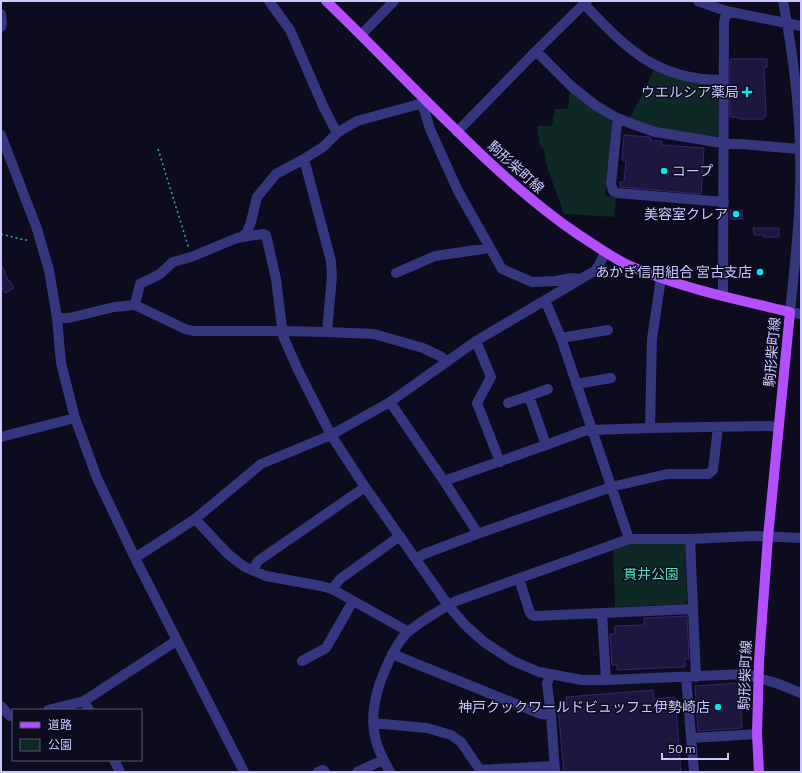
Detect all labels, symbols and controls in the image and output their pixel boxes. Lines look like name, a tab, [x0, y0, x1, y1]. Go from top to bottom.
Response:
place label: ウエルシア薬局	[641, 83, 739, 100]
marker: ウエルシア薬局	[742, 87, 752, 97]
street label: 駒形柴町線	[485, 137, 548, 196]
place label: コープ	[672, 162, 713, 179]
marker: コープ	[659, 166, 669, 176]
place label: 美容室クレア	[644, 205, 728, 222]
marker: 美容室クレア	[731, 209, 741, 219]
place label: あかぎ信用組合 宮古支店	[595, 263, 752, 280]
marker: あかぎ信用組合 宮古支店	[755, 267, 765, 277]
street label: 駒形柴町線	[760, 316, 783, 388]
park label: 貫井公園	[623, 565, 679, 582]
street label: 駒形柴町線	[735, 640, 754, 710]
place label: 神戸クックワールドビュッフェ伊勢崎店	[458, 698, 710, 715]
marker: 神戸クックワールドビュッフェ伊勢崎店	[713, 702, 723, 712]
legend	[12, 709, 142, 761]
text: 道路	[48, 717, 72, 731]
scale bar	[662, 735, 728, 761]
text: 公園	[48, 737, 72, 751]
text: 50 m	[668, 741, 696, 755]

